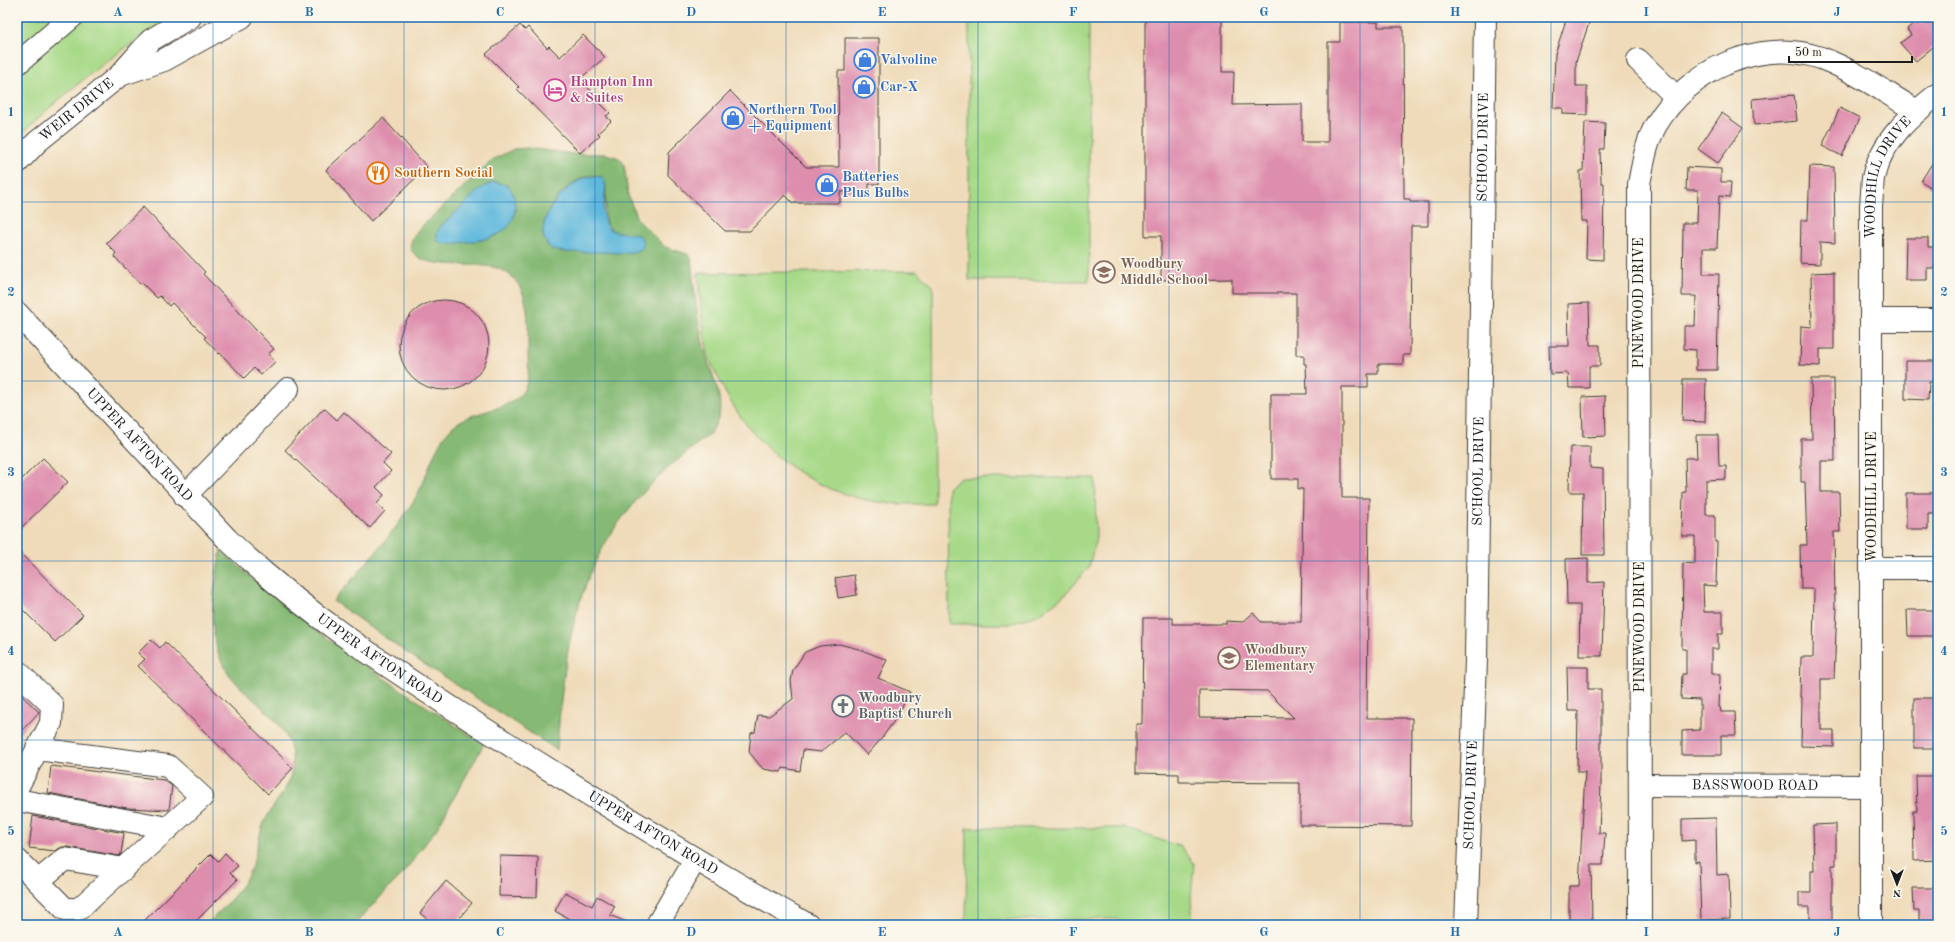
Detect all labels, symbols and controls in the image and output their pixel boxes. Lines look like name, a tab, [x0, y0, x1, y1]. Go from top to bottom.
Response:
text: A	[113, 6, 123, 19]
text: B	[304, 6, 314, 19]
text: C	[496, 6, 504, 19]
text: D	[686, 6, 696, 19]
text: E	[878, 6, 887, 19]
text: F	[1069, 6, 1078, 19]
text: G	[1259, 6, 1269, 19]
text: H	[1450, 6, 1461, 19]
text: I	[1643, 6, 1649, 19]
text: J	[1833, 6, 1841, 19]
scale bar	[1789, 38, 1912, 64]
text: 50 m	[1795, 46, 1822, 59]
shop icon: Valvoline	[852, 47, 878, 73]
place label: Valvoline	[880, 53, 937, 67]
shop icon: Car-X	[851, 74, 877, 100]
place label: Hampton Inn & Suites	[570, 75, 653, 105]
street label: WEIR DRIVE	[37, 76, 117, 144]
hotel icon: Hampton Inn & Suites	[542, 77, 568, 103]
place label: Car-X	[880, 80, 919, 94]
street label: SCHOOL DRIVE	[1475, 93, 1491, 202]
place label: Northern Tool + Equipment	[748, 103, 837, 133]
shop icon: Northern Tool + Equipment	[720, 105, 746, 131]
text: 1	[7, 106, 15, 119]
text: 1	[1940, 106, 1948, 119]
street label: WOODHILL DRIVE	[1864, 114, 1914, 238]
restaurant icon: Southern Social	[365, 160, 391, 186]
place label: Southern Social	[394, 166, 493, 180]
place label: Batteries Plus Bulbs	[842, 170, 909, 200]
shop icon: Batteries Plus Bulbs	[814, 172, 840, 198]
street label: PINEWOOD DRIVE	[1632, 238, 1646, 368]
place label: Woodbury Middle School	[1120, 257, 1208, 287]
school or university icon: Woodbury Middle School	[1091, 259, 1117, 285]
text: 2	[7, 286, 15, 299]
text: 2	[1940, 286, 1948, 299]
street label: UPPER AFTON ROAD	[84, 386, 195, 504]
street label: SCHOOL DRIVE	[1471, 417, 1486, 526]
street label: WOODHILL DRIVE	[1865, 432, 1879, 562]
text: 3	[7, 466, 15, 479]
text: 3	[1940, 466, 1948, 479]
street label: PINEWOOD DRIVE	[1633, 562, 1647, 692]
street label: UPPER AFTON ROAD	[314, 611, 445, 707]
place label: Woodbury Elementary	[1244, 643, 1316, 673]
text: 4	[7, 645, 15, 658]
school or university icon: Woodbury Elementary	[1216, 645, 1242, 671]
text: 4	[1940, 645, 1948, 658]
place label: Woodbury Baptist Church	[858, 691, 952, 721]
church icon: Woodbury Baptist Church	[830, 693, 856, 719]
street label: SCHOOL DRIVE	[1462, 740, 1480, 850]
street label: BASSWOOD ROAD	[1692, 778, 1818, 793]
street label: UPPER AFTON ROAD	[585, 789, 720, 878]
text: 5	[7, 825, 15, 838]
text: 5	[1940, 825, 1948, 838]
north arrow	[1877, 864, 1917, 904]
text: N	[1892, 887, 1901, 898]
text: A	[113, 926, 123, 939]
text: B	[304, 926, 314, 939]
text: C	[496, 926, 504, 939]
text: D	[686, 926, 696, 939]
text: E	[878, 926, 887, 939]
text: F	[1069, 926, 1078, 939]
text: G	[1259, 926, 1269, 939]
text: H	[1450, 926, 1461, 939]
text: I	[1643, 926, 1649, 939]
text: J	[1833, 926, 1841, 939]

